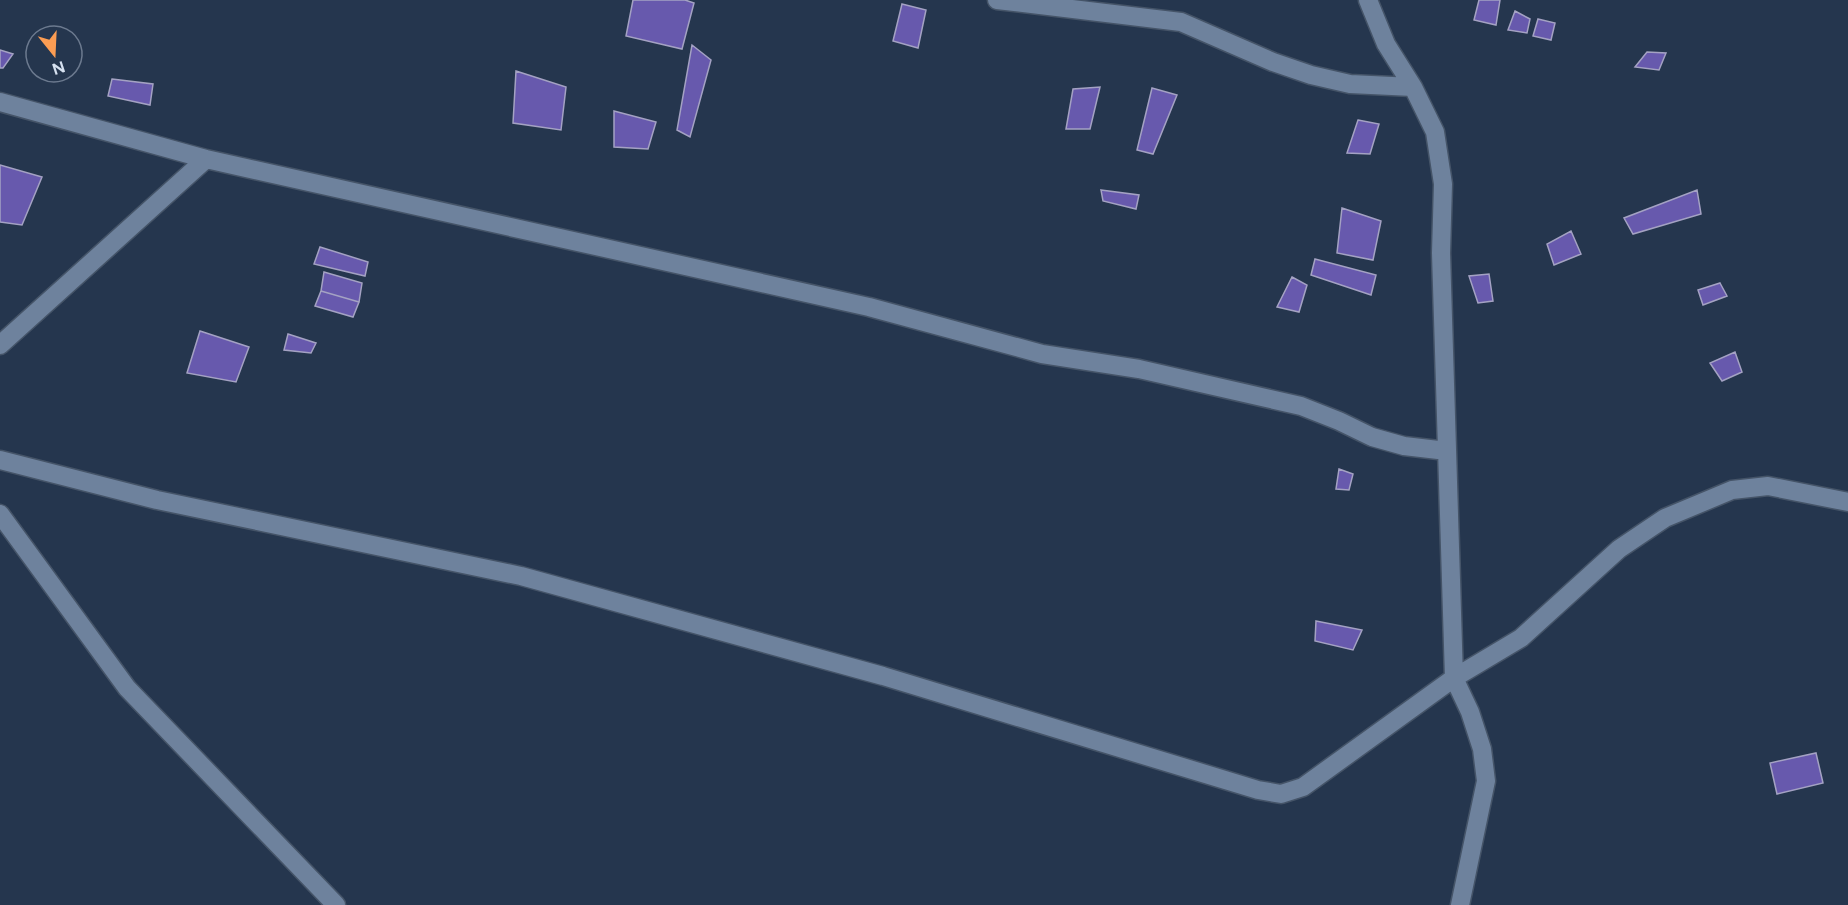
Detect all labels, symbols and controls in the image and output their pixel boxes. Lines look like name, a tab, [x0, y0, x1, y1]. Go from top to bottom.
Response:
north arrow	[24, 24, 84, 84]
text: N	[50, 57, 67, 79]

